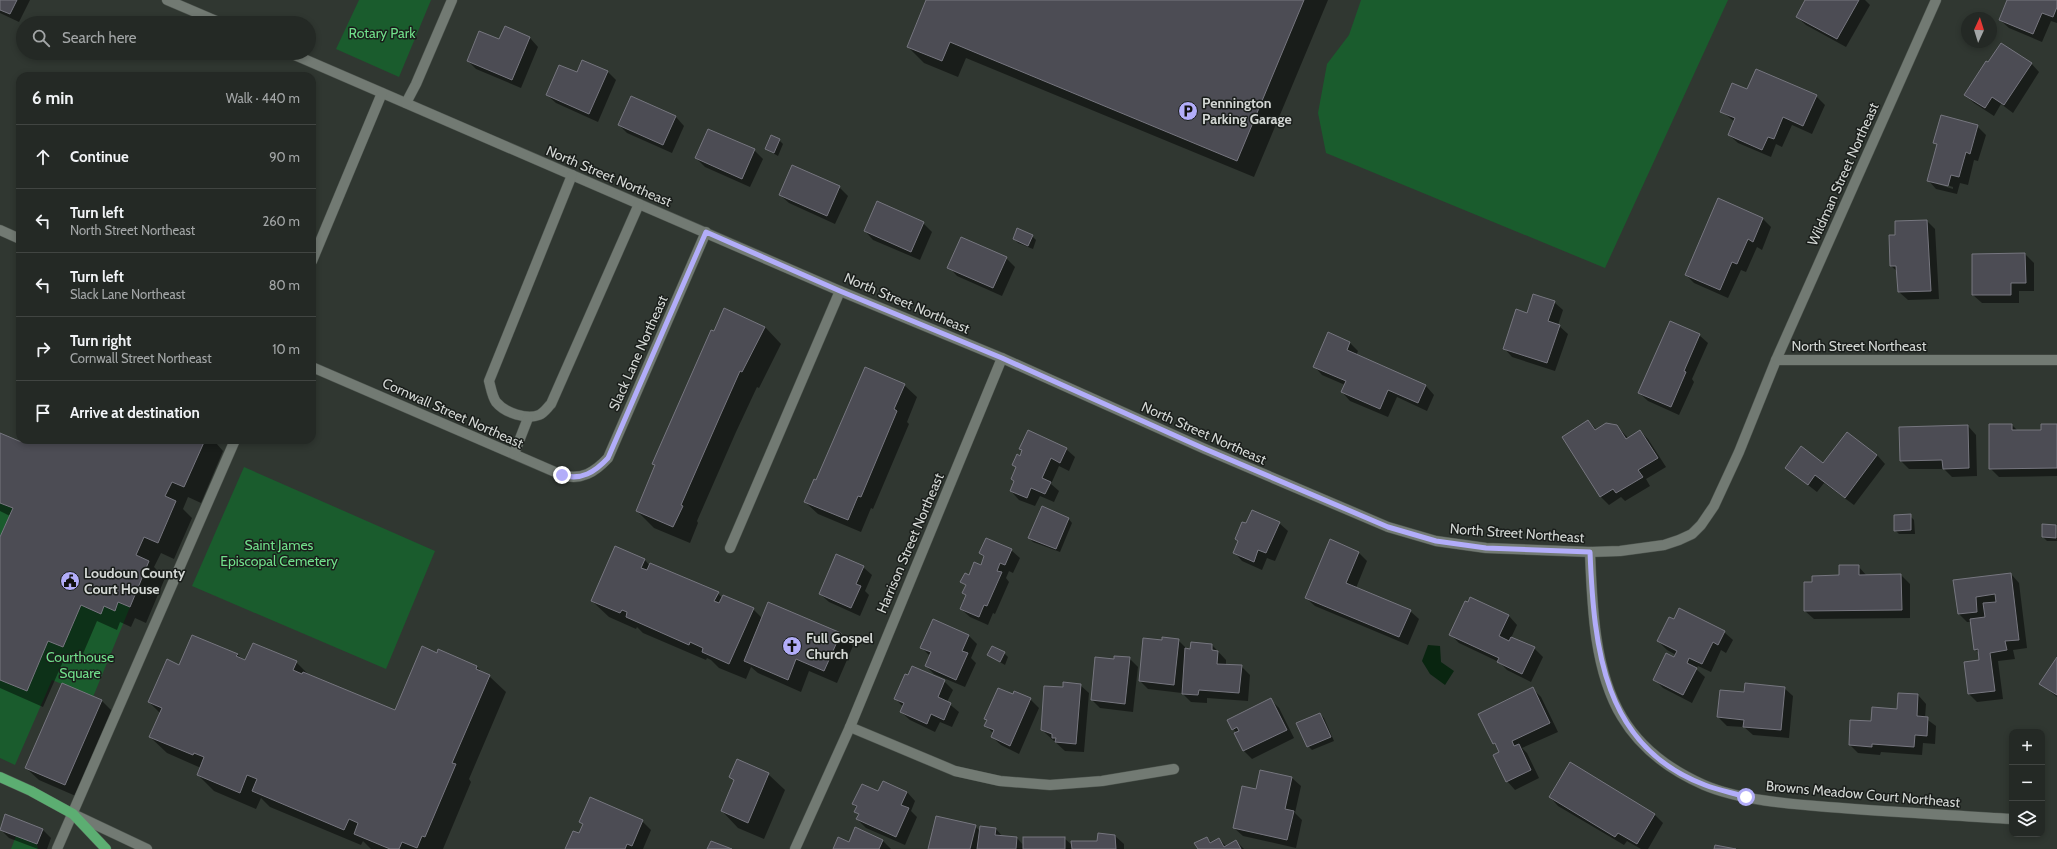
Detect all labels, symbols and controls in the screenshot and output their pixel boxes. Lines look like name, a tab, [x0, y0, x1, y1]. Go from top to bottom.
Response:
north arrow	[1961, 12, 1997, 48]
search box	[16, 16, 316, 60]
park label: Rotary Park	[348, 24, 416, 42]
icon: search	[30, 27, 52, 49]
text: Search here	[62, 29, 137, 47]
text: 6 min	[32, 88, 74, 108]
text: Walk · 440 m	[226, 90, 300, 106]
place label: Pennington Parking Garage	[1202, 94, 1292, 128]
street label: Wildman Street Northeast	[1803, 99, 1883, 248]
parking icon: Pennington Parking Garage	[1177, 100, 1199, 122]
street label: North Street Northeast	[543, 141, 675, 211]
icon: ahead	[32, 146, 54, 168]
text: Continue	[70, 148, 129, 166]
text: 90 m	[269, 149, 300, 165]
text: Turn left	[70, 204, 124, 222]
icon: left	[32, 210, 54, 232]
text: 260 m	[262, 213, 300, 229]
text: North Street Northeast	[70, 222, 195, 238]
text: Turn left	[70, 268, 124, 286]
street label: North Street Northeast	[841, 268, 973, 338]
icon: left	[32, 274, 54, 296]
text: 80 m	[269, 277, 300, 293]
text: Slack Lane Northeast	[70, 286, 185, 302]
street label: Slack Lane Northeast	[605, 292, 672, 413]
text: Turn right	[70, 332, 131, 350]
street label: North Street Northeast	[1792, 337, 1927, 355]
icon: right	[32, 338, 54, 360]
text: 10 m	[272, 341, 300, 357]
text: Cornwall Street Northeast	[70, 350, 212, 366]
street label: Cornwall Street Northeast	[380, 374, 527, 452]
street label: North Street Northeast	[1139, 397, 1270, 469]
icon: arrive	[32, 402, 54, 424]
text: Arrive at destination	[70, 404, 200, 422]
route end	[553, 466, 571, 484]
street label: Harrison Street Northeast	[872, 470, 948, 616]
street label: North Street Northeast	[1449, 519, 1585, 547]
park label: Saint James Episcopal Cemetery	[220, 536, 338, 570]
place label: Loudoun County Court House	[84, 564, 186, 598]
public building icon: Loudoun County Court House	[59, 570, 81, 592]
place label: Full Gospel Church	[806, 629, 874, 663]
church icon: Full Gospel Church	[781, 635, 803, 657]
park label: Courthouse Square	[46, 648, 114, 682]
map controls	[2009, 729, 2045, 837]
button: +	[2009, 729, 2045, 765]
button: −	[2009, 765, 2045, 801]
street label: Browns Meadow Court Northeast	[1765, 777, 1961, 811]
route start	[1737, 788, 1755, 806]
button: layers	[2009, 801, 2045, 837]

